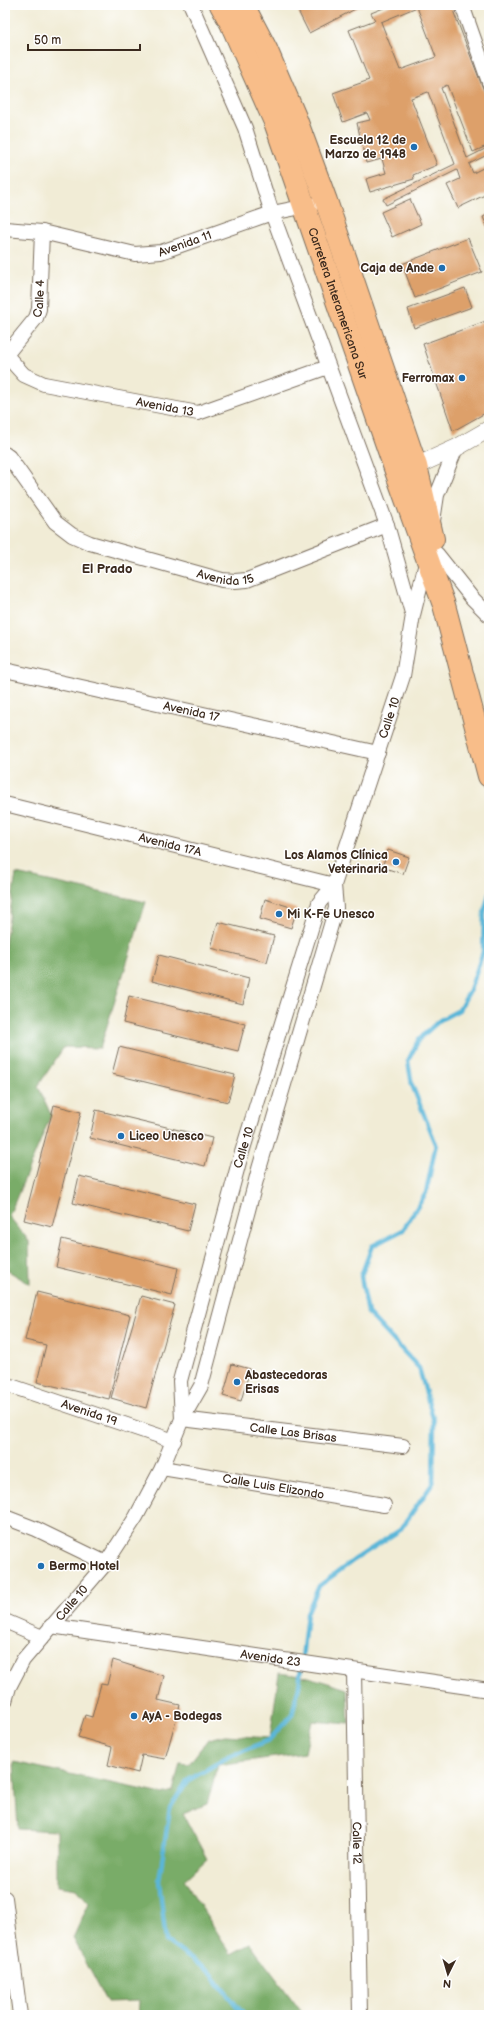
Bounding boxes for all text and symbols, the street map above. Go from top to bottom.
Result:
scale bar [28,26,140,52]
text: 50 m [34,33,61,48]
place label: Escuela 12 de Marzo de 1948 [325,133,406,162]
marker: Escuela 12 de Marzo de 1948 [409,142,419,152]
street label: Carretera Interamericana Sur [305,226,371,382]
street label: Avenida 11 [156,227,214,260]
place label: Caja de Ande [360,261,434,276]
marker: Caja de Ande [437,263,447,273]
street label: Calle 4 [29,278,48,320]
place label: Ferromax [402,371,455,386]
marker: Ferromax [457,373,467,383]
street label: Avenida 13 [135,394,195,420]
district label: El Prado [82,561,132,577]
street label: Avenida 15 [195,566,256,589]
street label: Calle 10 [375,695,403,740]
street label: Avenida 17 [162,698,221,725]
street label: Avenida 17A [137,830,204,860]
place label: Los Alamos Clínica Veterinaria [284,848,388,877]
marker: Los Alamos Clínica Veterinaria [391,857,401,867]
place label: Mi K-Fe Unesco [287,907,375,922]
marker: Mi K-Fe Unesco [274,909,284,919]
street label: Calle 10 [230,1125,257,1170]
place label: Liceo Unesco [129,1129,204,1144]
marker: Liceo Unesco [116,1131,126,1141]
place label: Abastecedoras Erisas [244,1368,328,1397]
marker: Abastecedoras Erisas [232,1377,242,1387]
street label: Avenida 19 [59,1396,119,1429]
street label: Calle Las Brisas [249,1420,338,1445]
street label: Calle Luis Elizondo [221,1471,326,1502]
place label: Bermo Hotel [49,1559,119,1574]
marker: Bermo Hotel [36,1561,46,1571]
street label: Calle 10 [52,1582,91,1624]
street label: Avenida 23 [240,1646,302,1670]
place label: AyA - Bodegas [141,1709,222,1724]
marker: AyA - Bodegas [129,1711,139,1721]
street label: Calle 12 [349,1821,365,1864]
north arrow [428,1954,468,1994]
text: N [442,1977,452,1990]

